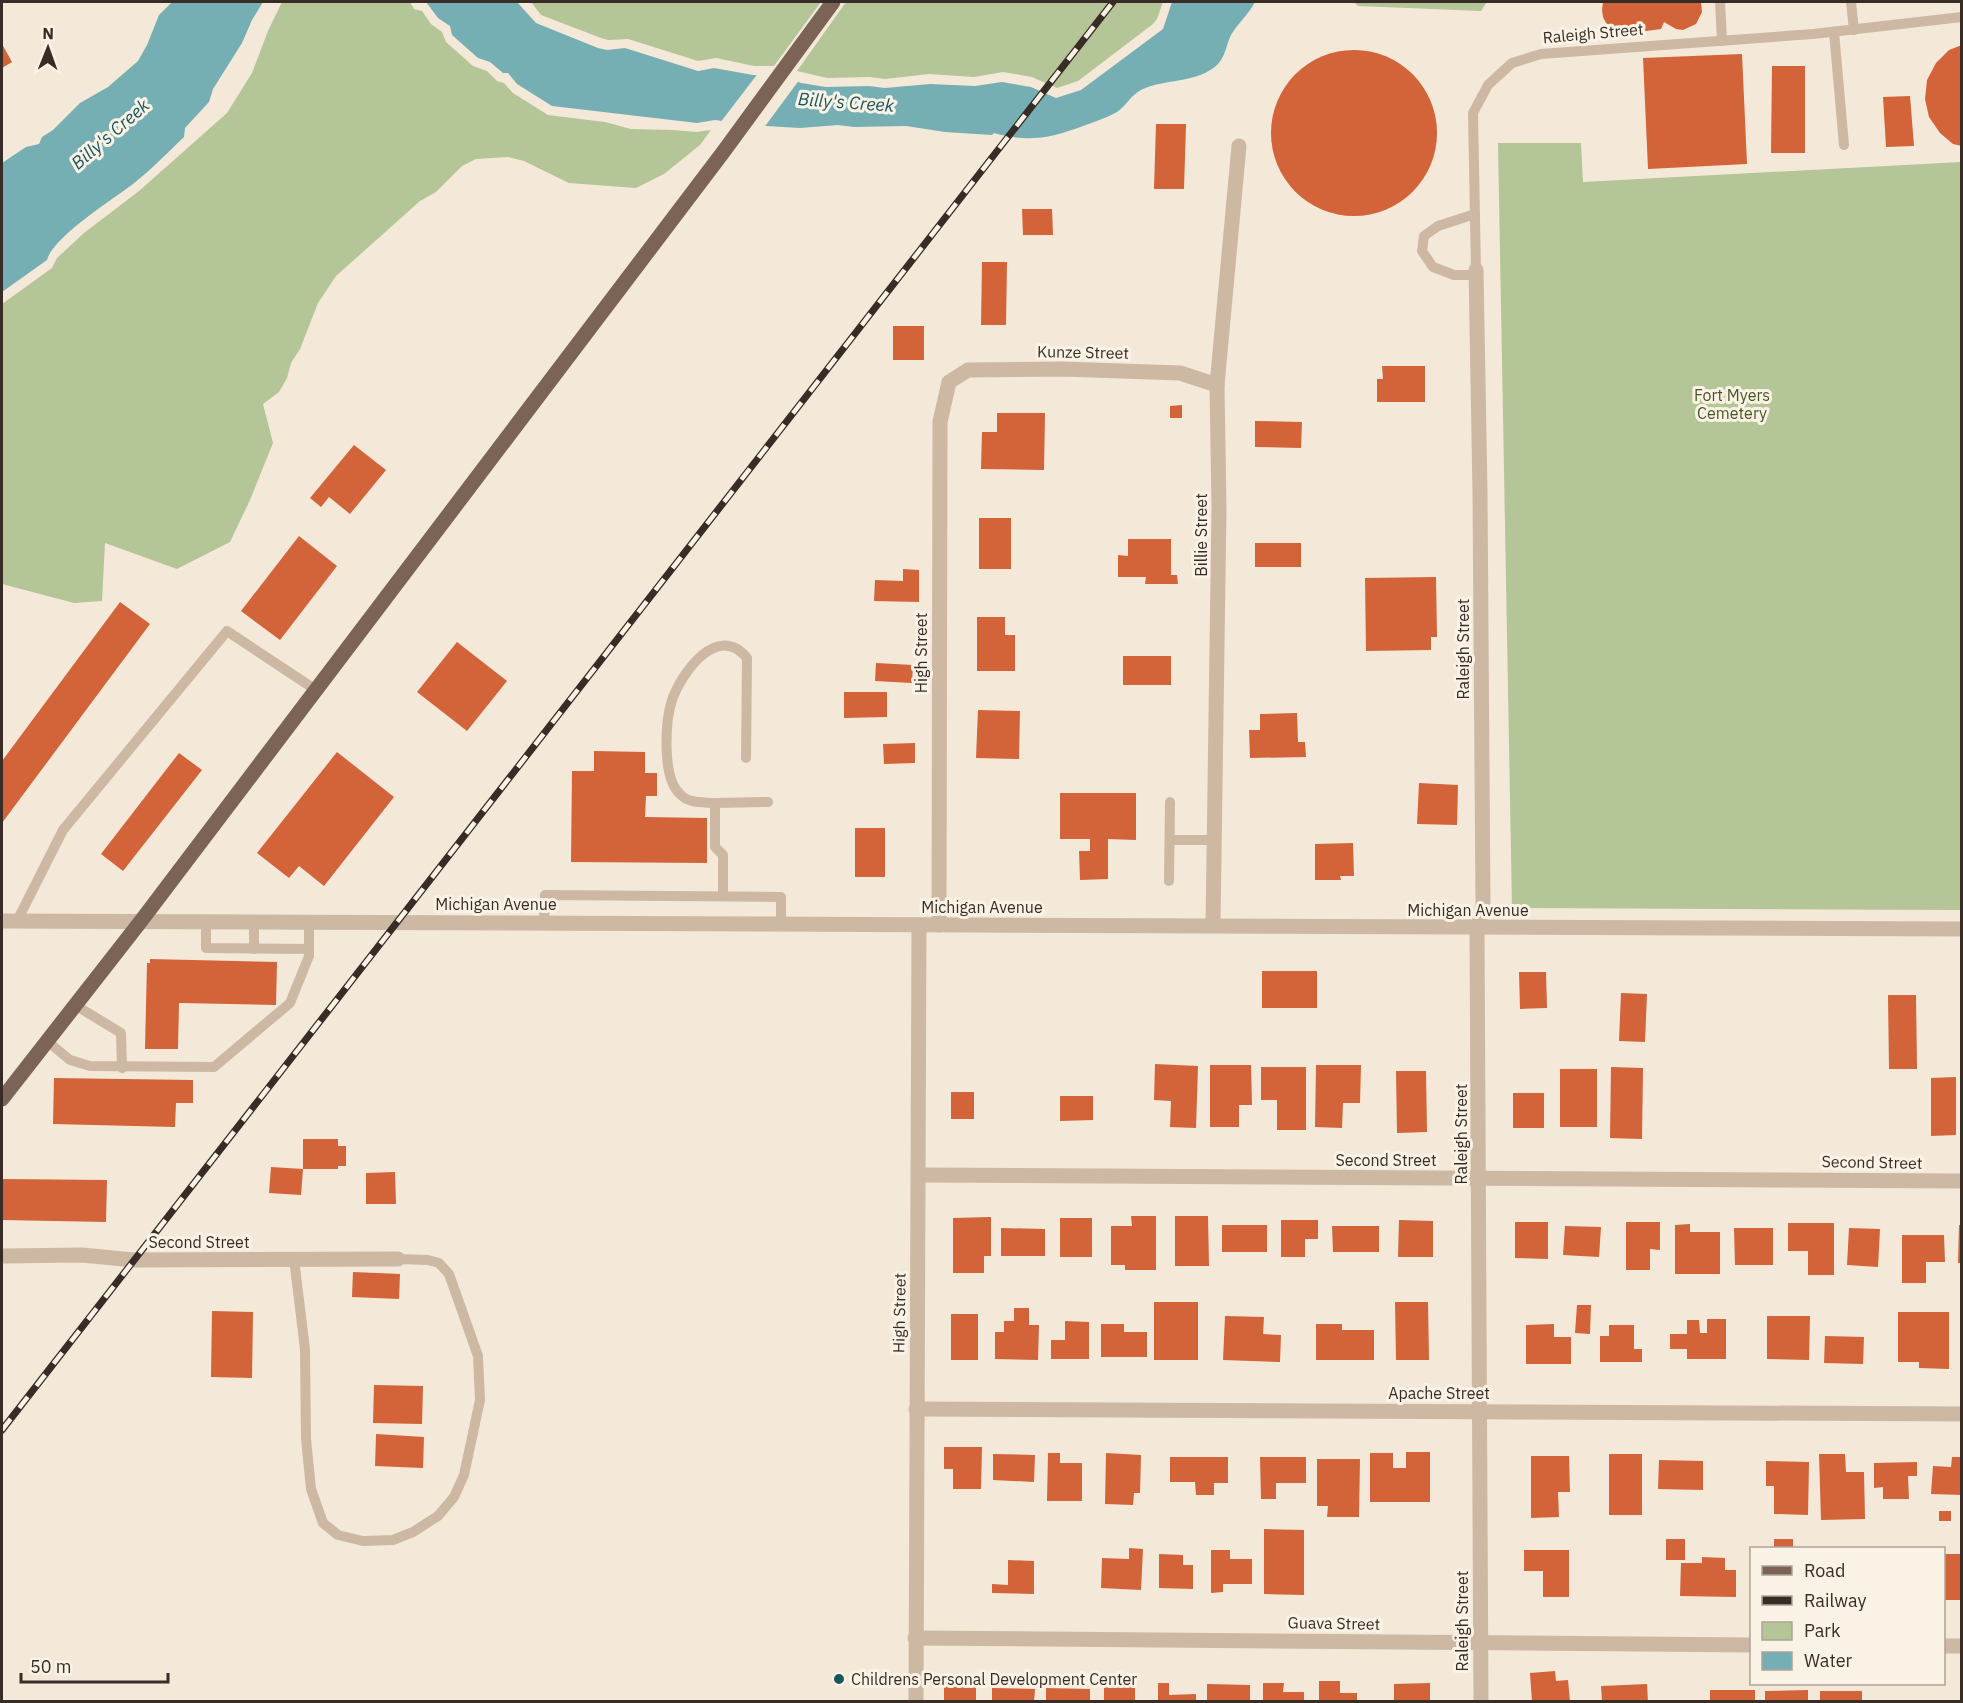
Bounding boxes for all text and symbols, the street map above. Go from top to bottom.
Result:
north arrow [18,18,78,78]
street label: Raleigh Street [1542,19,1644,47]
text: N [42,23,54,43]
water label: Billy's Creek [797,87,896,117]
water label: Billy's Creek [66,93,154,174]
street label: Kunze Street [1037,341,1129,363]
park label: Fort Myers Cemetery [1694,385,1770,423]
street label: Billie Street [1191,493,1211,577]
street label: Raleigh Street [1453,599,1473,699]
street label: High Street [911,613,931,693]
street label: Michigan Avenue [435,894,557,914]
street label: Michigan Avenue [921,897,1043,917]
street label: Michigan Avenue [1407,900,1529,920]
street label: Raleigh Street [1451,1084,1471,1184]
street label: Second Street [1335,1150,1437,1170]
street label: Second Street [1821,1151,1923,1173]
street label: Second Street [148,1232,250,1252]
street label: High Street [888,1273,910,1353]
street label: Apache Street [1388,1383,1490,1403]
legend [1750,1547,1945,1685]
text: Road [1804,1559,1845,1582]
street label: Raleigh Street [1452,1571,1472,1671]
text: Railway [1804,1589,1866,1612]
street label: Guava Street [1288,1612,1380,1634]
text: Park [1804,1619,1841,1642]
scale bar [21,1646,168,1684]
text: Water [1804,1649,1853,1672]
text: 50 m [30,1655,72,1678]
place label: Childrens Personal Development Center [851,1669,1137,1689]
marker: Childrens Personal Development Center [832,1672,846,1686]

